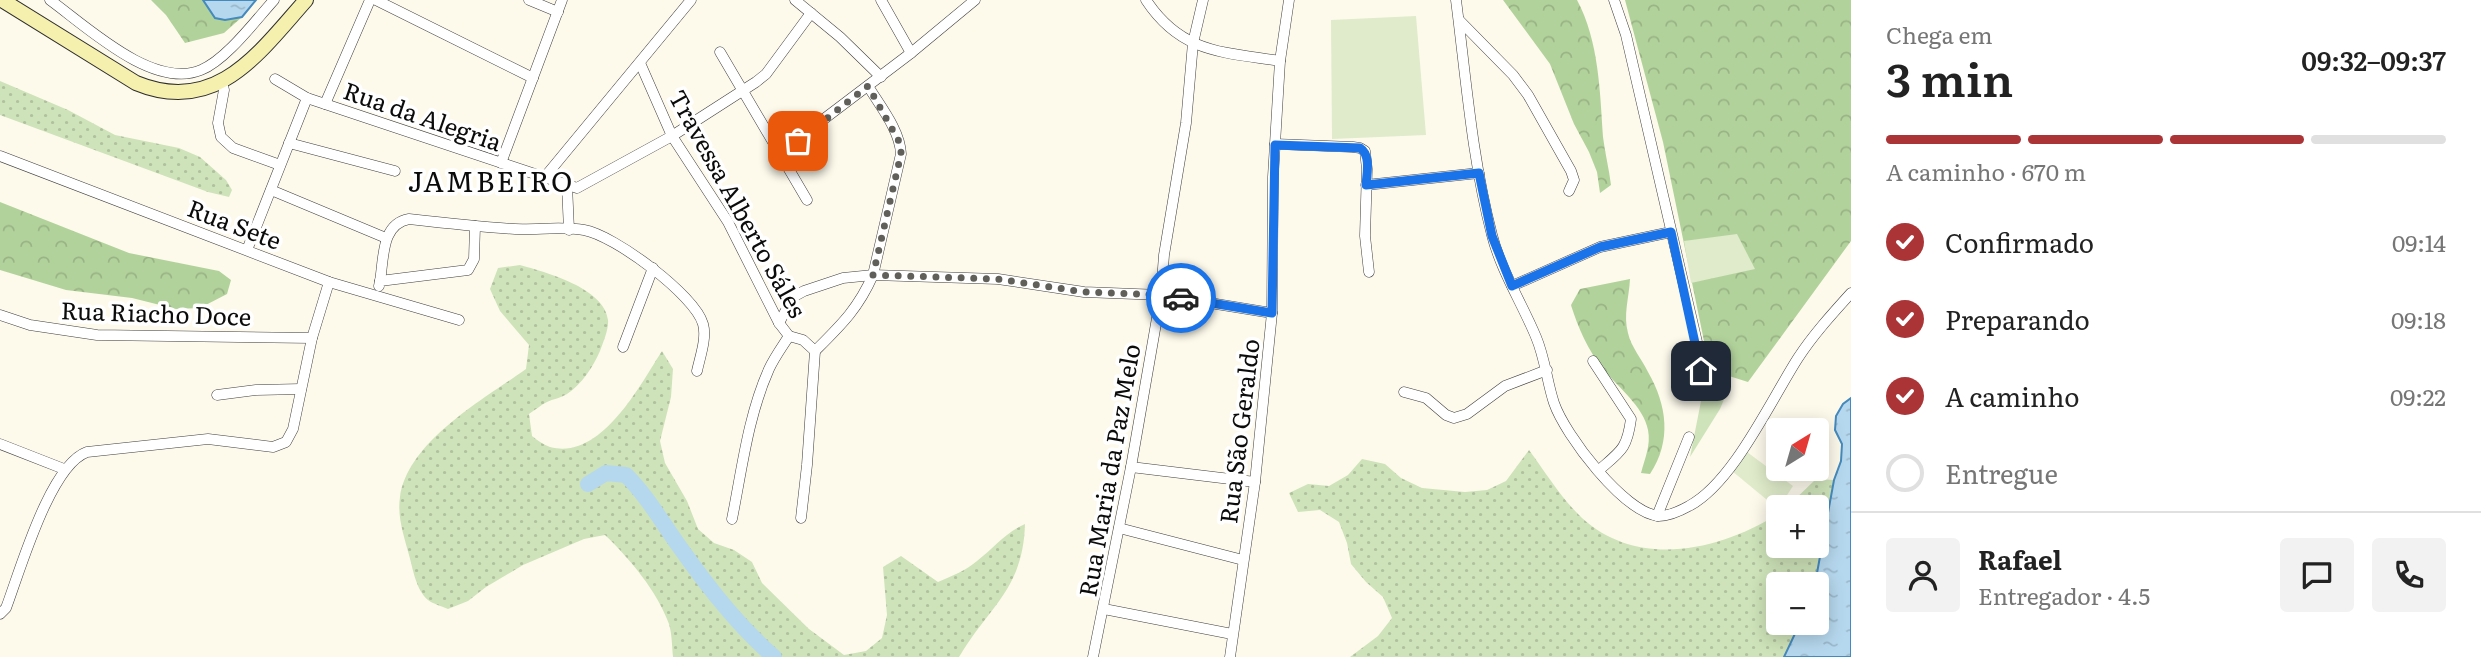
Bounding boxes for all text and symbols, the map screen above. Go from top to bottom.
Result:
text: Chega em [1886,17,1993,51]
text: 09:32–09:37 [2301,40,2446,79]
text: 3 min [1886,43,2013,111]
street label: Rua da Alegria [339,72,507,158]
street label: Travessa Alberto Sáles [662,83,816,323]
pin [768,111,828,171]
icon: bag [779,122,817,160]
text: A caminho · 670 m [1886,154,2086,188]
district label: JAMBEIRO [408,159,574,201]
street label: Rua Sete [183,189,287,257]
text: Confirmado [1945,222,2094,261]
icon: check [1886,223,1924,261]
text: 09:14 [2392,225,2446,259]
courier [1146,263,1216,333]
icon: car [1162,279,1200,317]
street label: Rua Riacho Doce [60,291,252,333]
text: Preparando [1945,299,2090,338]
icon: check [1886,300,1924,338]
text: 09:18 [2391,302,2446,336]
street label: Rua São Geraldo [1209,337,1267,525]
street label: Rua Maria da Paz Melo [1068,341,1148,599]
pin [1671,341,1731,401]
icon: home [1682,352,1720,390]
text: A caminho [1945,376,2079,415]
icon: check [1886,377,1924,415]
text: 09:22 [2390,379,2446,413]
north arrow [1766,418,1829,481]
map controls [1766,418,1829,635]
text: Entregue [1945,453,2058,492]
button: + [1766,495,1829,558]
button: person [1886,538,1960,612]
button: chat [2280,538,2354,612]
button: phone [2372,538,2446,612]
text: Rafael [1978,539,2062,578]
button: − [1766,572,1829,635]
text: Entregador · 4.5 [1978,578,2150,612]

